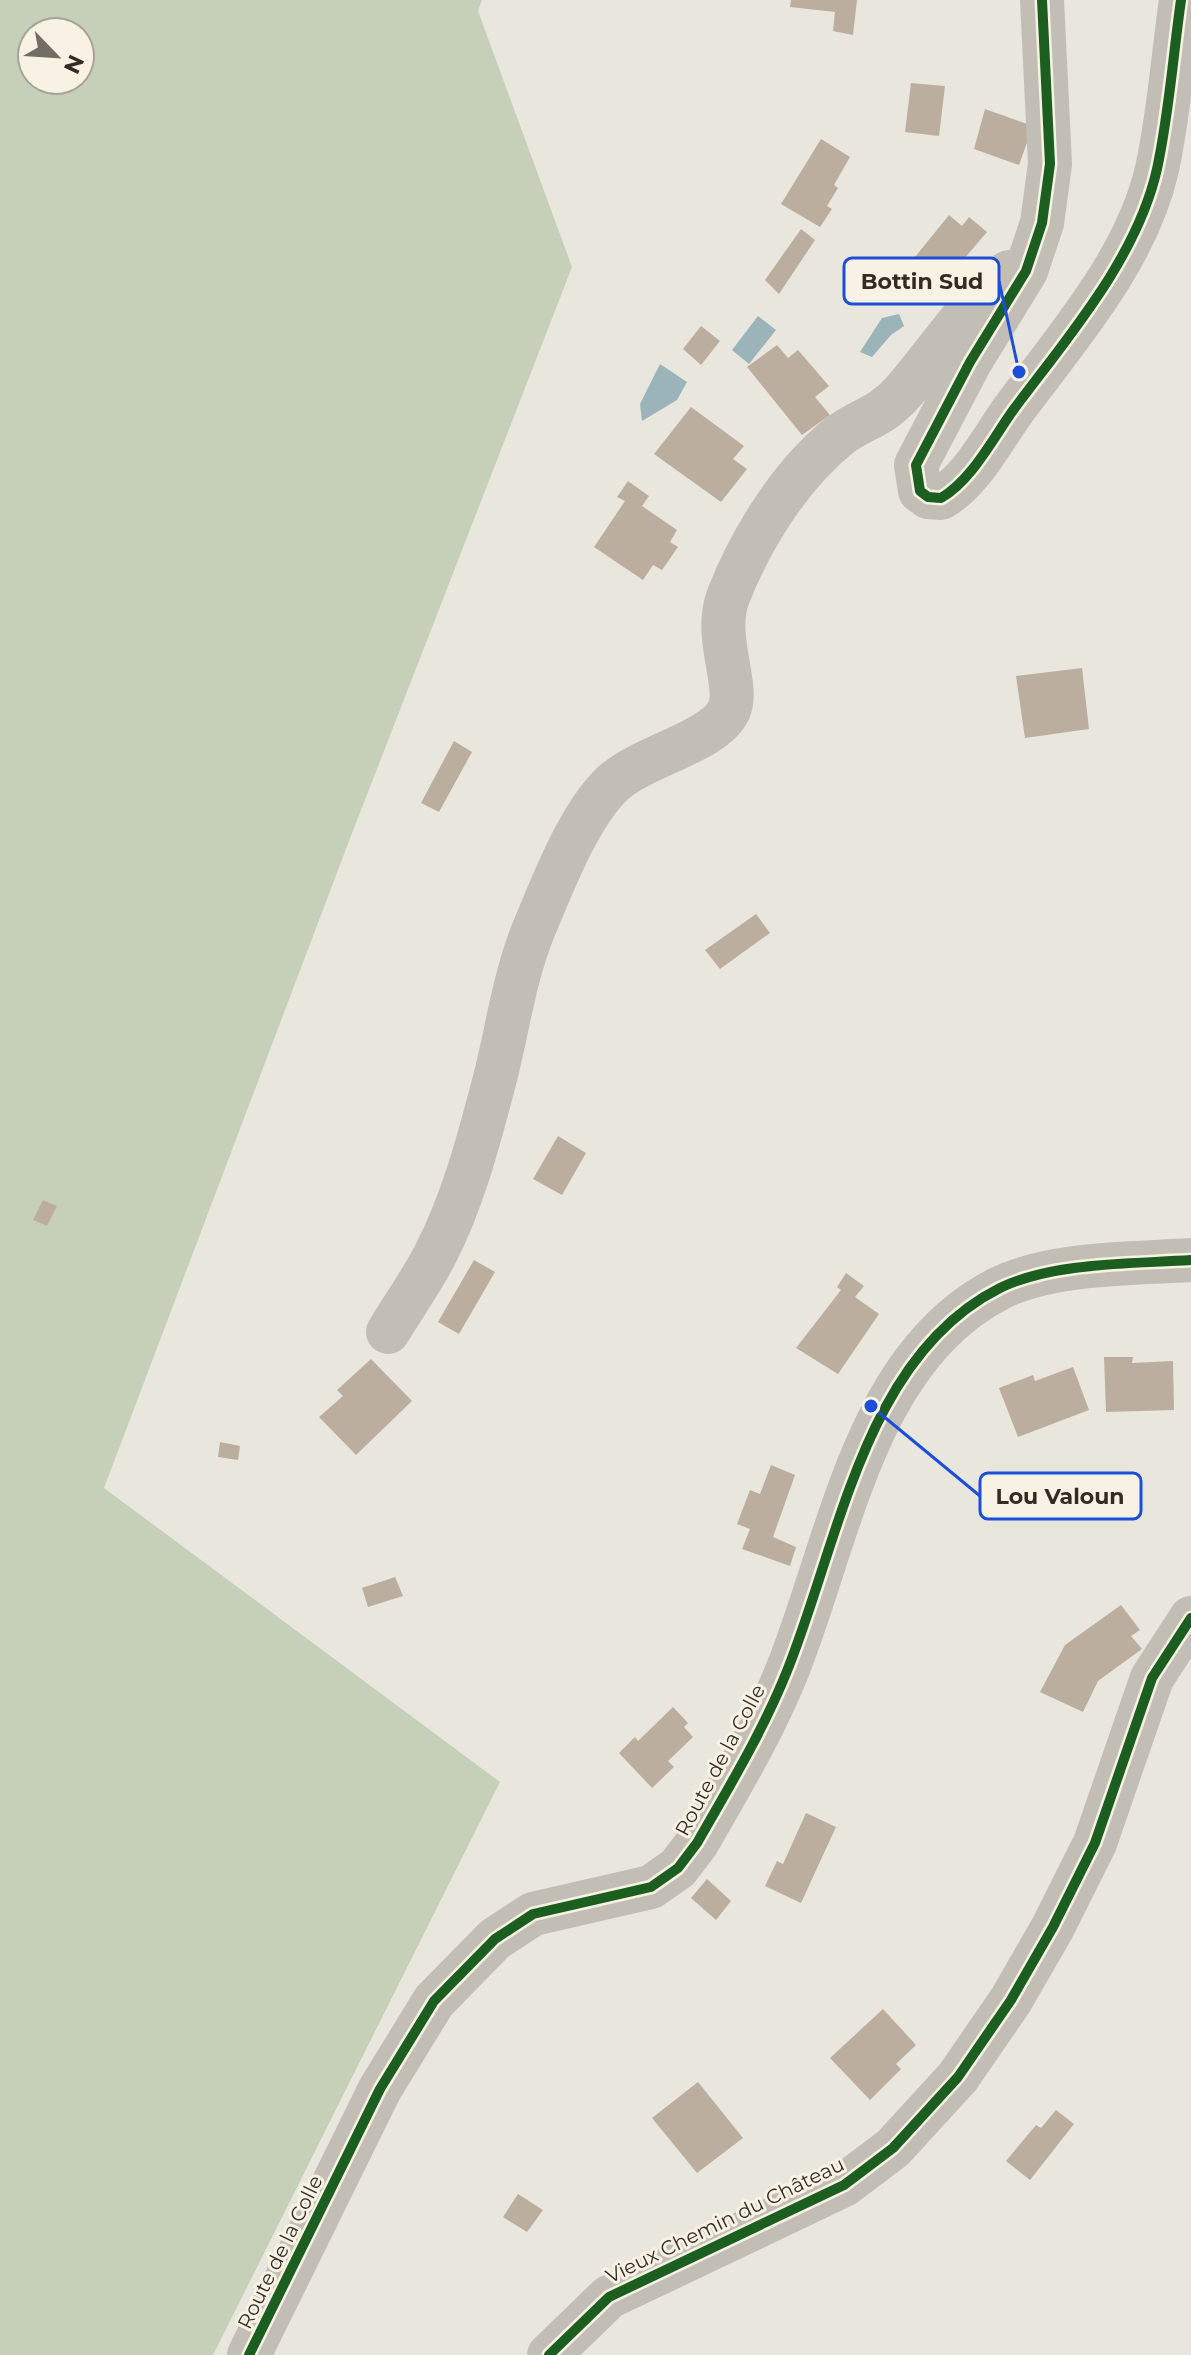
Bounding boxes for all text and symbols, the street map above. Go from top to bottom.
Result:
north arrow [16,16,96,96]
text: N [58,50,90,78]
callout: Bottin Sud [844,258,999,304]
text: Bottin Sud [861,268,983,295]
callout: Lou Valoun [980,1473,1141,1519]
text: Lou Valoun [995,1483,1125,1510]
street label: Route de la Colle [670,1680,770,1840]
street label: Vieux Chemin du Château [602,2152,848,2288]
street label: Route de la Colle [232,2171,328,2333]

